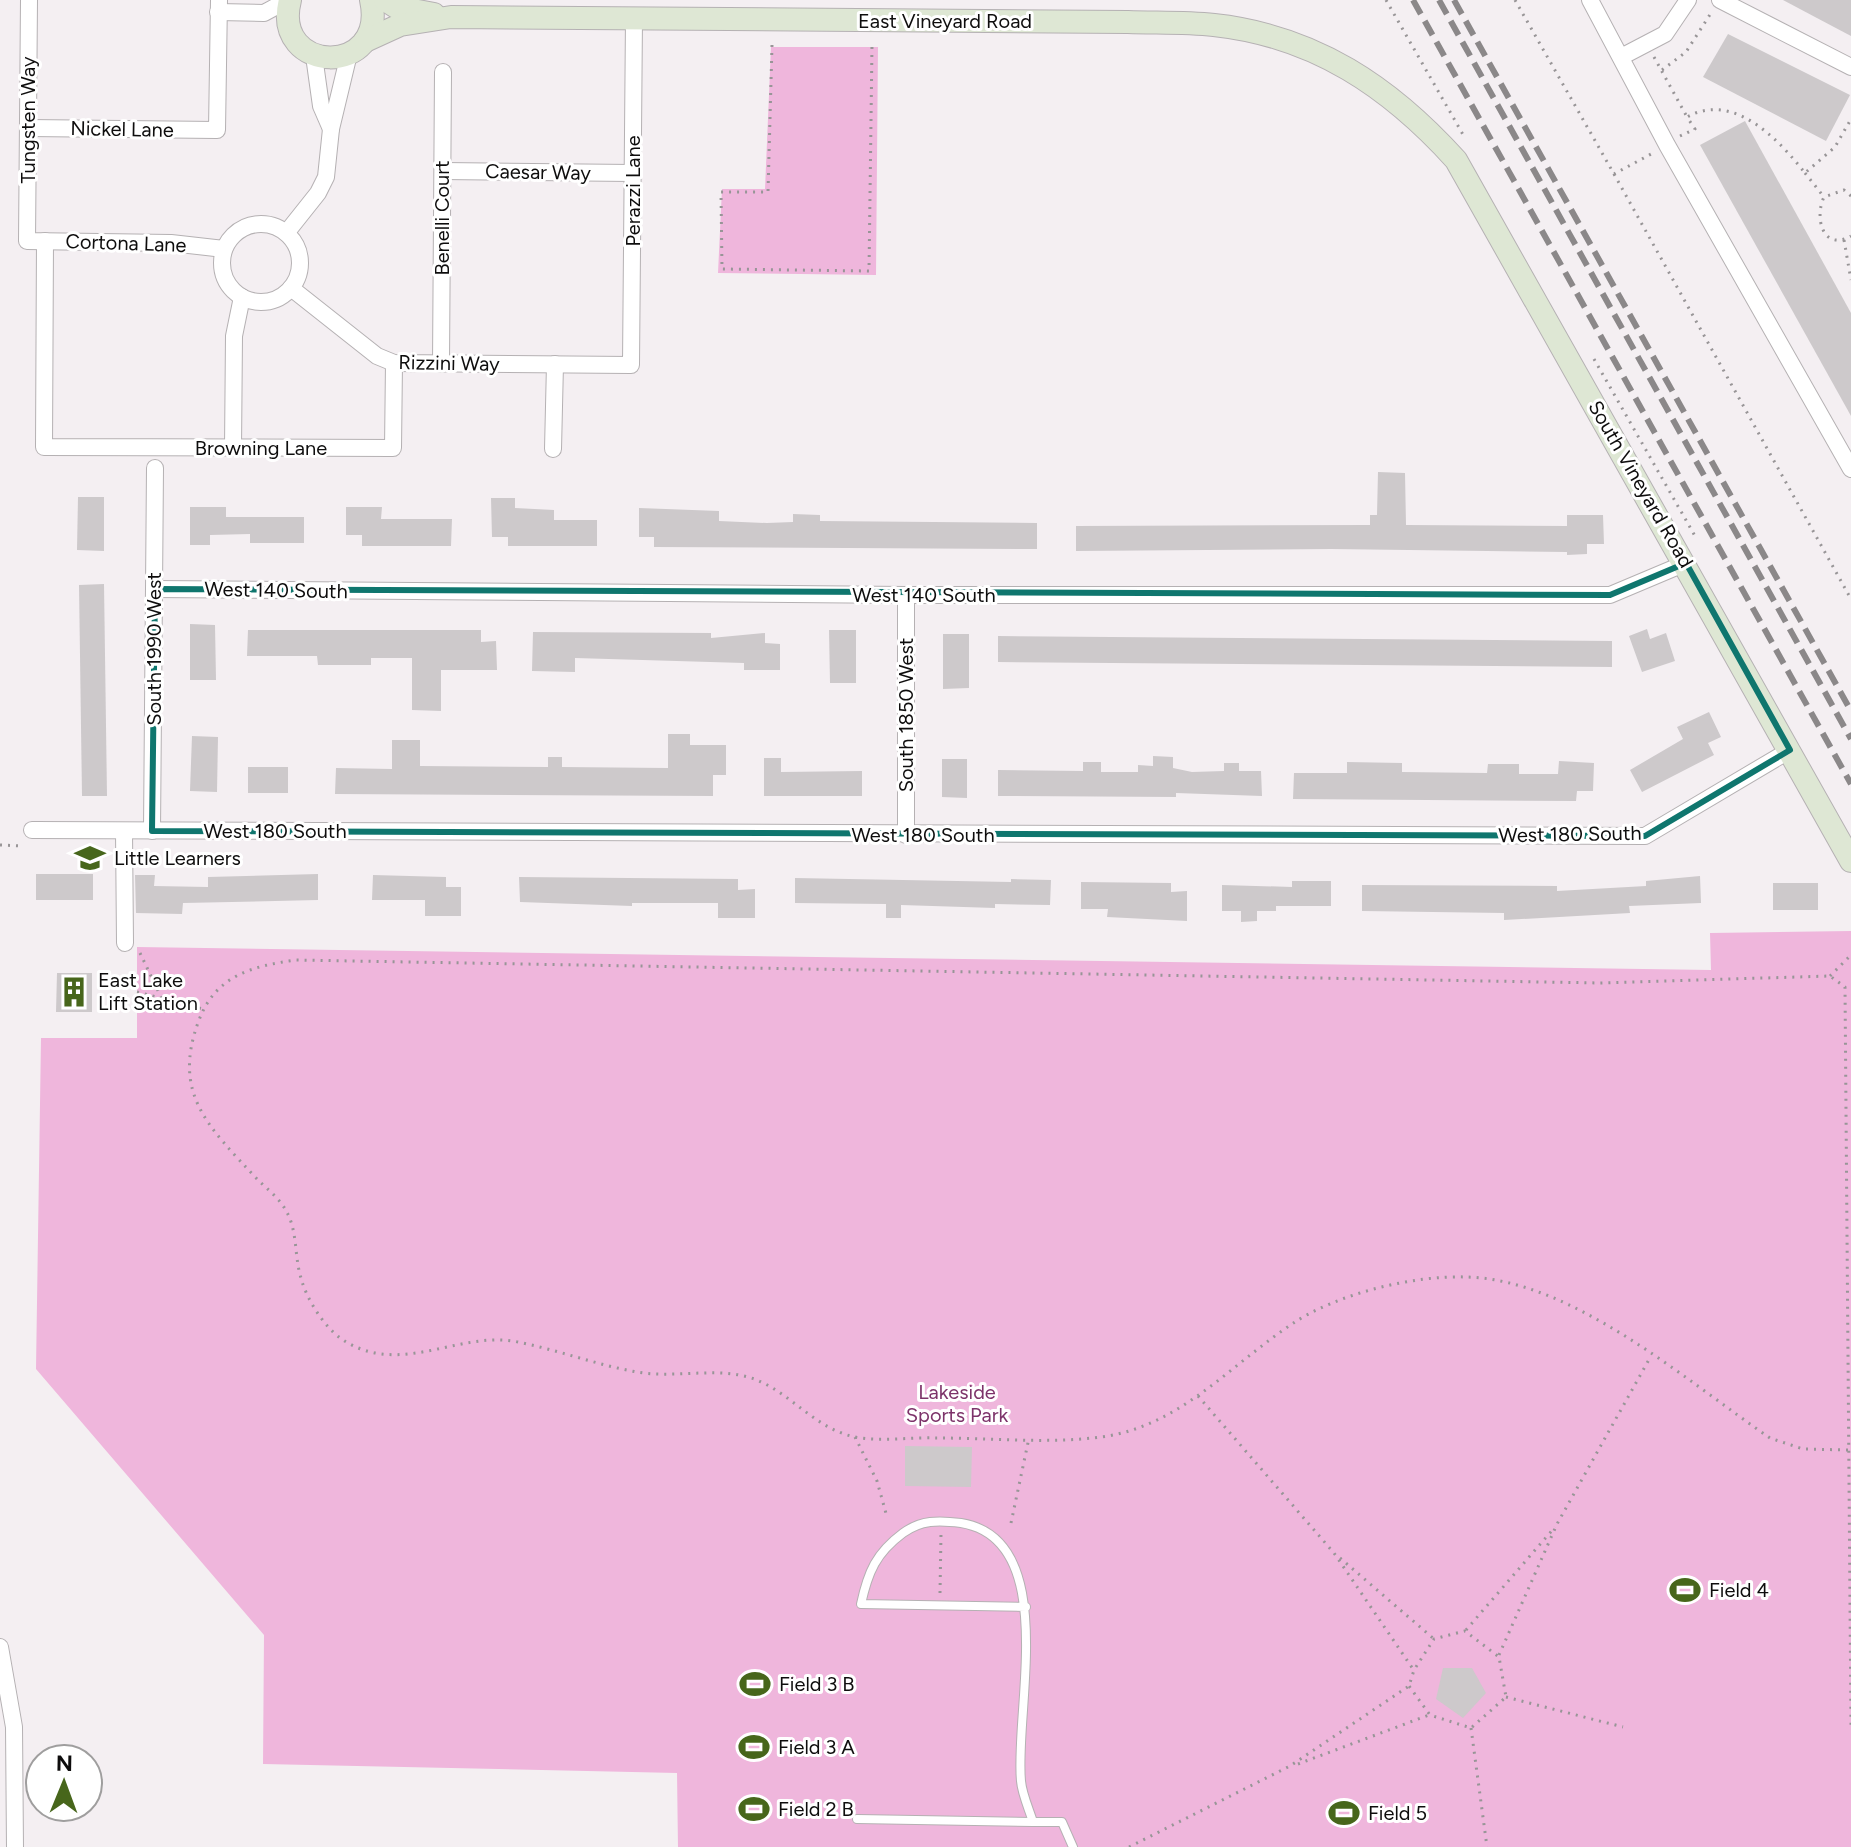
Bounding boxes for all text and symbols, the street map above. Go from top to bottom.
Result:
street label: East Vineyard Road [858,9,1032,33]
street label: Tungsten Way [16,56,40,183]
street label: Nickel Lane [70,116,174,142]
street label: Perazzi Lane [621,135,645,247]
street label: Caesar Way [485,159,592,185]
street label: Benelli Court [430,160,454,276]
street label: Cortona Lane [65,229,187,257]
street label: Rizzini Way [398,350,500,376]
street label: South Vineyard Road [1583,396,1699,572]
street label: Browning Lane [195,436,327,460]
street label: South 1990 West [142,572,166,726]
street label: West 140 South [204,577,348,603]
street label: West 140 South [852,583,996,607]
street label: South 1850 West [894,638,918,792]
street label: West 180 South [203,819,347,843]
street label: West 180 South [1498,821,1642,847]
street label: West 180 South [851,823,995,847]
school or university icon: Little Learners [73,841,107,875]
place label: Little Learners [114,846,241,870]
place label: East Lake Lift Station [98,968,198,1015]
building icon: East Lake Lift Station [57,975,91,1009]
park label: Lakeside Sports Park [906,1380,1008,1427]
sports icon: Field 4 [1668,1573,1702,1607]
place label: Field 4 [1709,1578,1769,1602]
sports icon: Field 3 B [738,1667,772,1701]
place label: Field 3 B [779,1672,855,1696]
sports icon: Field 3 A [737,1730,771,1764]
place label: Field 3 A [778,1735,855,1759]
north arrow [24,1743,104,1823]
text: N [56,1750,73,1777]
sports icon: Field 2 B [737,1792,771,1826]
sports icon: Field 5 [1327,1796,1361,1830]
place label: Field 2 B [778,1797,854,1821]
place label: Field 5 [1368,1801,1427,1825]

